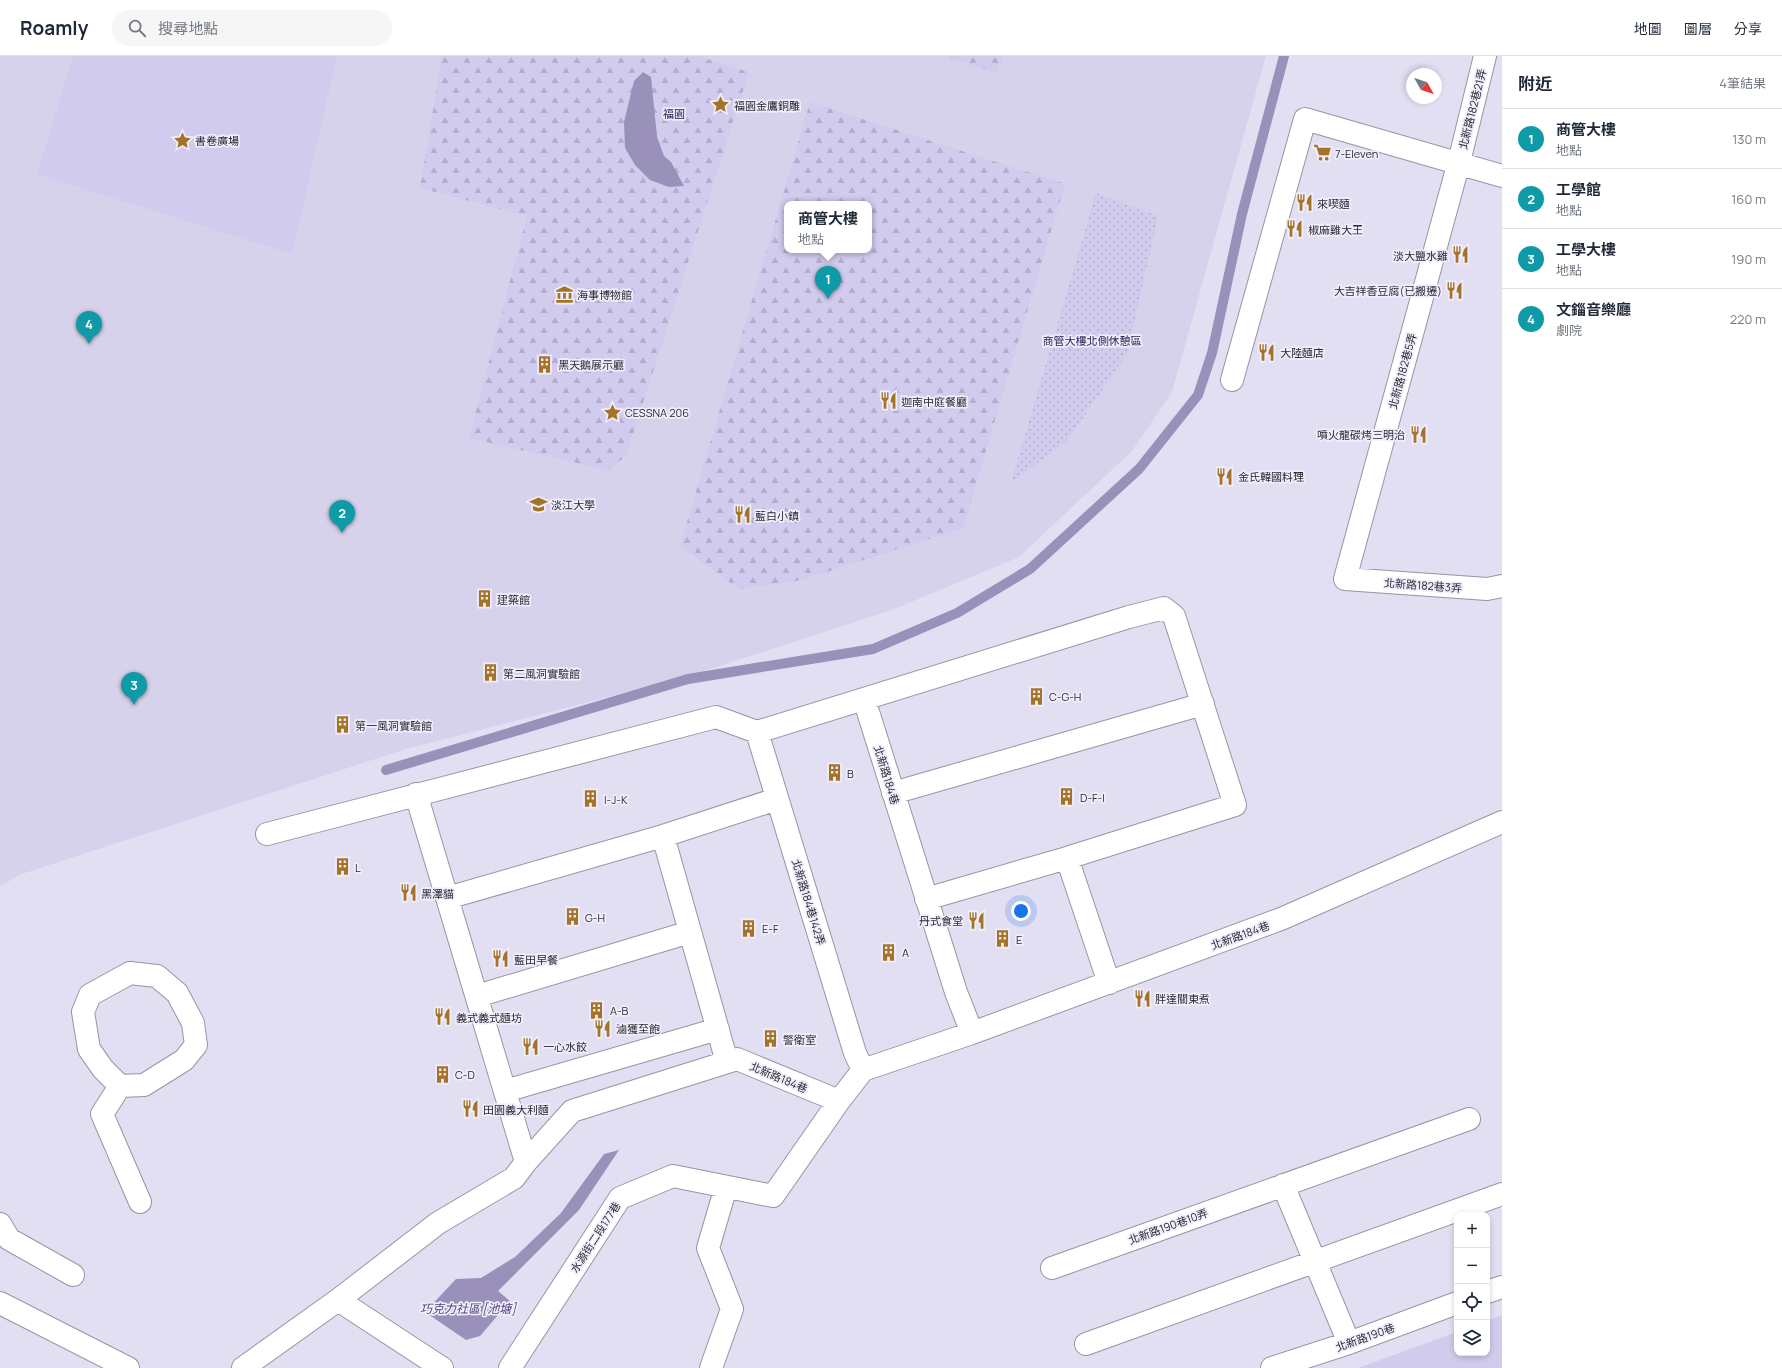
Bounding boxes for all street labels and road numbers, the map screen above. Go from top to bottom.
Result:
street label: 北新路182巷21弄 [1455,67,1489,151]
street label: 北新路182巷5弄 [1385,331,1419,411]
street label: 北新路182巷3弄 [1384,575,1462,595]
street label: 北新路184巷 [871,744,903,806]
street label: 北新路184巷142弄 [789,857,829,947]
street label: 北新路184巷 [1209,917,1271,953]
street label: 北新路184巷 [748,1058,810,1096]
street label: 水源街二段177巷 [566,1199,624,1275]
street label: 北新路190巷10弄 [1126,1205,1210,1247]
street label: 北新路190巷 [1333,1319,1397,1355]

